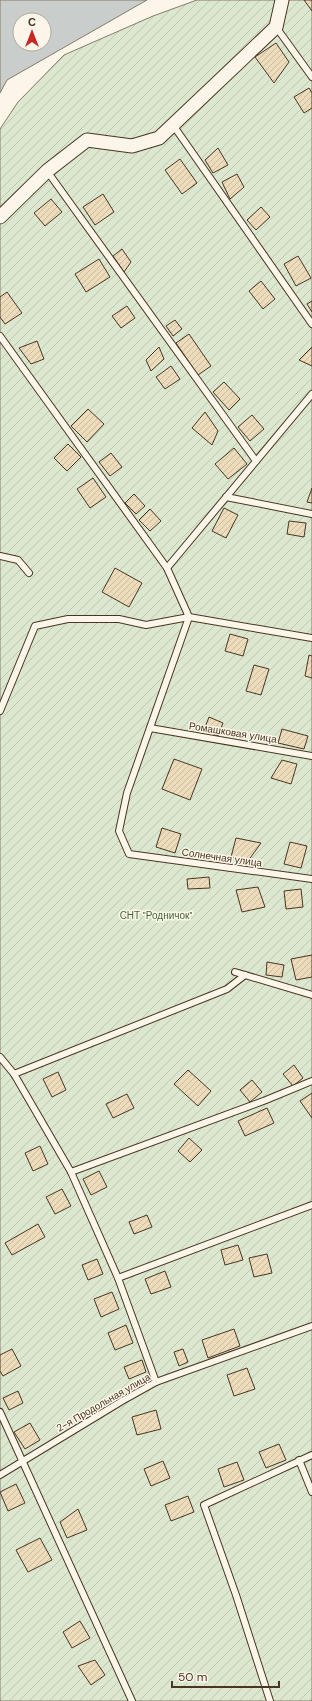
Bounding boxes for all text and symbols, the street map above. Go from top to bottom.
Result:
north arrow [12,12,52,52]
text: С [28,15,36,29]
street label: Ромашковая улица [188,719,278,746]
street label: Солнечная улица [181,845,263,870]
park label: СНТ "Родничок" [120,909,192,922]
street label: 2-я Продольная улица [54,1370,153,1435]
scale bar [172,1663,279,1689]
text: 50 m [178,1669,207,1685]

